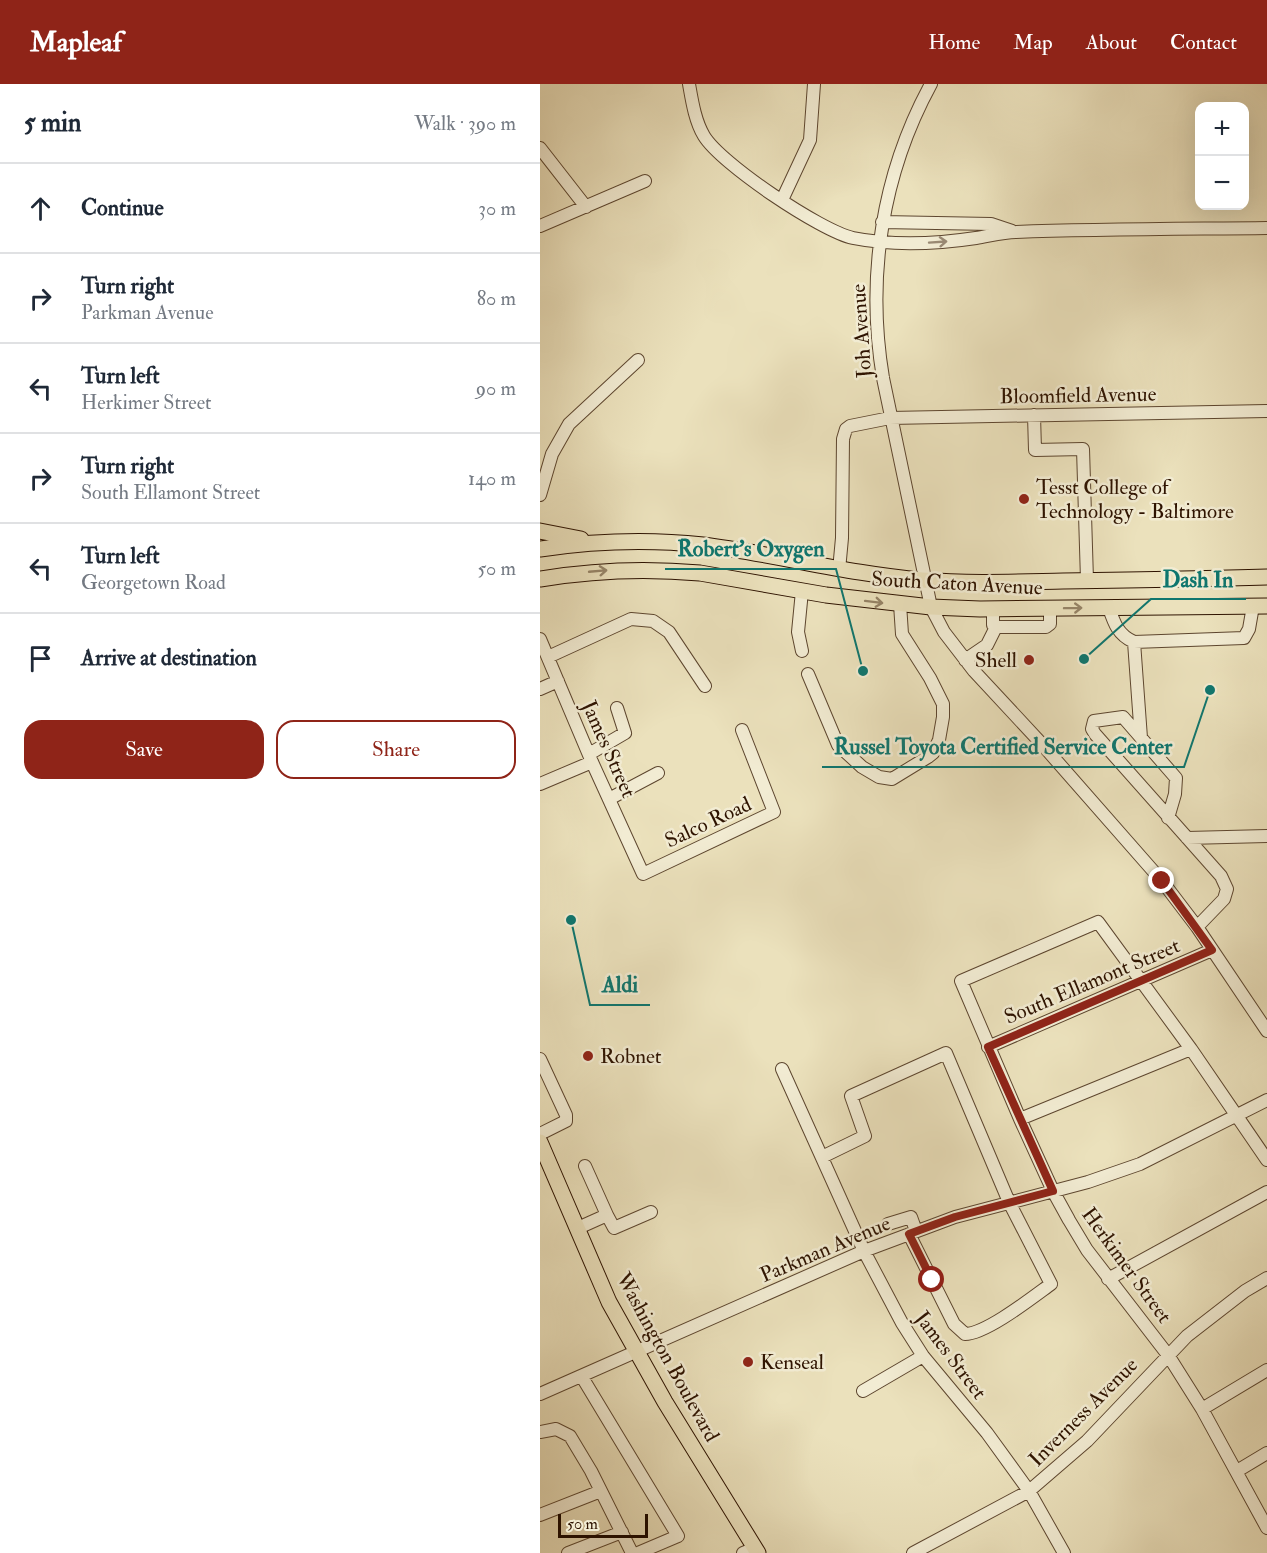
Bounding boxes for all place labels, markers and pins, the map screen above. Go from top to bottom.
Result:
place label: Tesst College of Technology - Baltimore [1036,474,1234,525]
marker: Tesst College of Technology - Baltimore [1017,492,1031,506]
callout: Robert's Oxygen [665,529,836,569]
callout: Dash In [1151,559,1246,599]
place label: Shell [975,647,1018,674]
marker: Shell [1022,653,1036,667]
callout: Russel Toyota Certified Service Center [822,727,1184,767]
callout: Aldi [590,965,650,1005]
place label: Robnet [600,1043,662,1070]
marker: Robnet [581,1049,595,1063]
place label: Kenseal [760,1349,825,1376]
marker: Kenseal [741,1355,755,1369]

